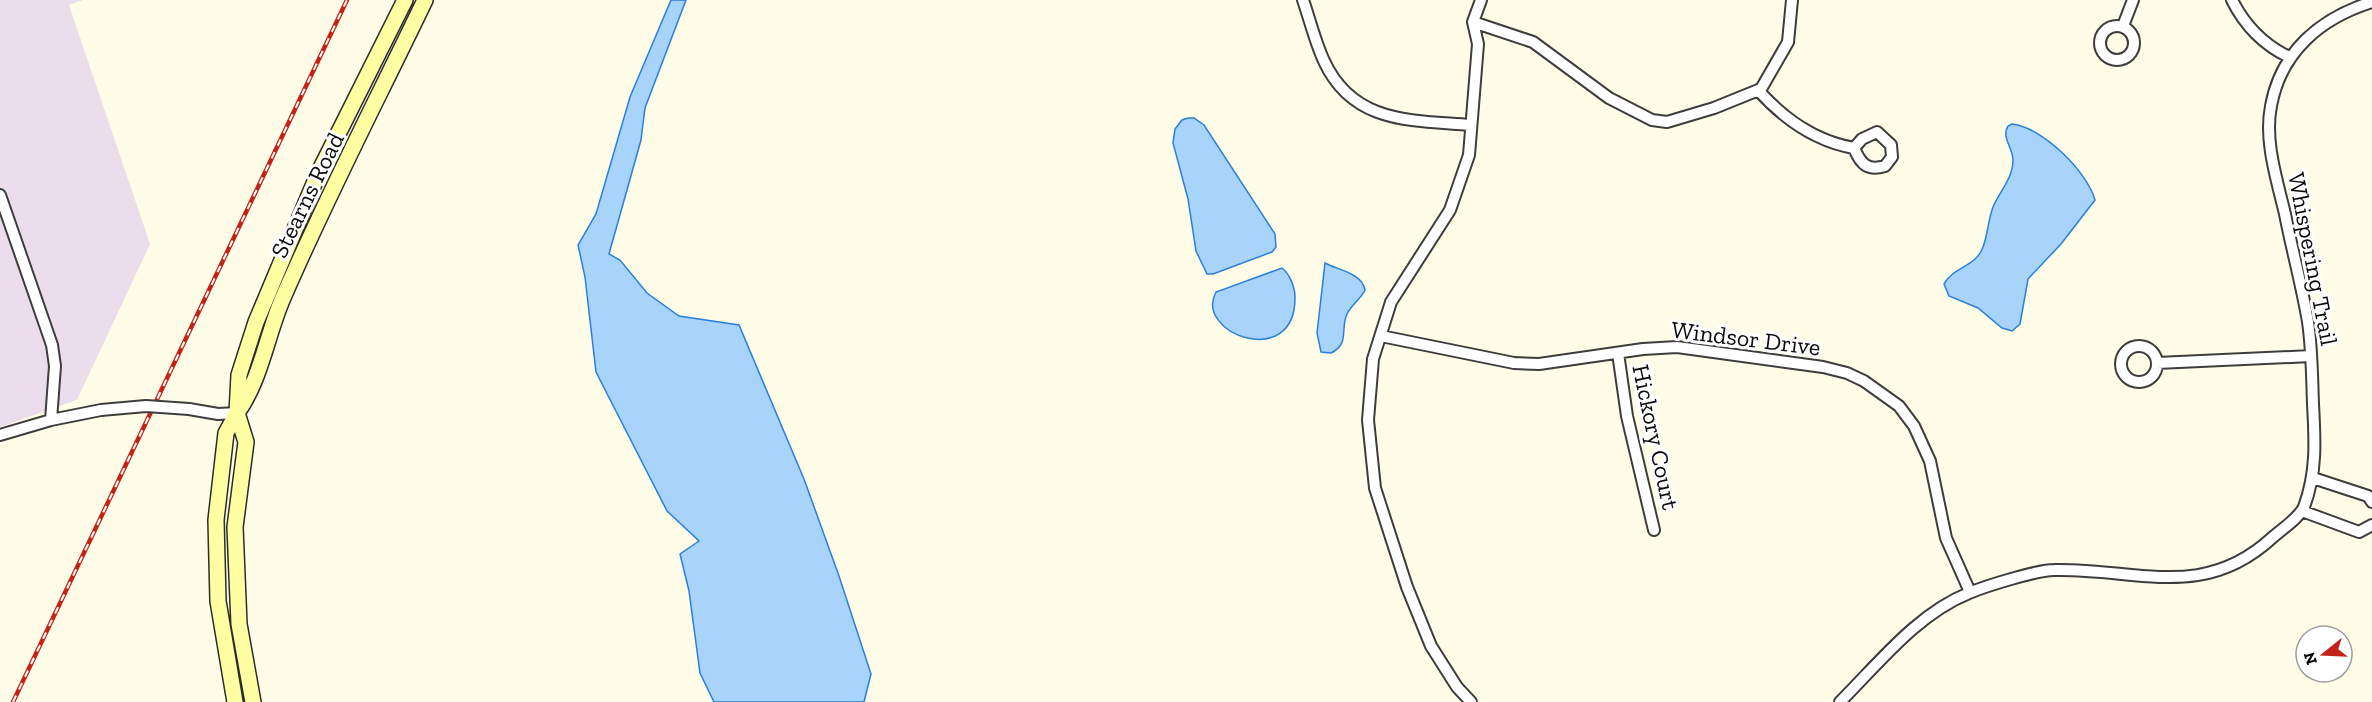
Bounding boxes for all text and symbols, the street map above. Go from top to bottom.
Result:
street label: Stearns Road [264,128,350,262]
street label: Whispering Trail [2282,170,2344,348]
street label: Windsor Drive [1670,314,1822,362]
street label: Hickory Court [1626,362,1686,512]
north arrow [2294,624,2354,684]
text: N [2299,650,2321,667]

